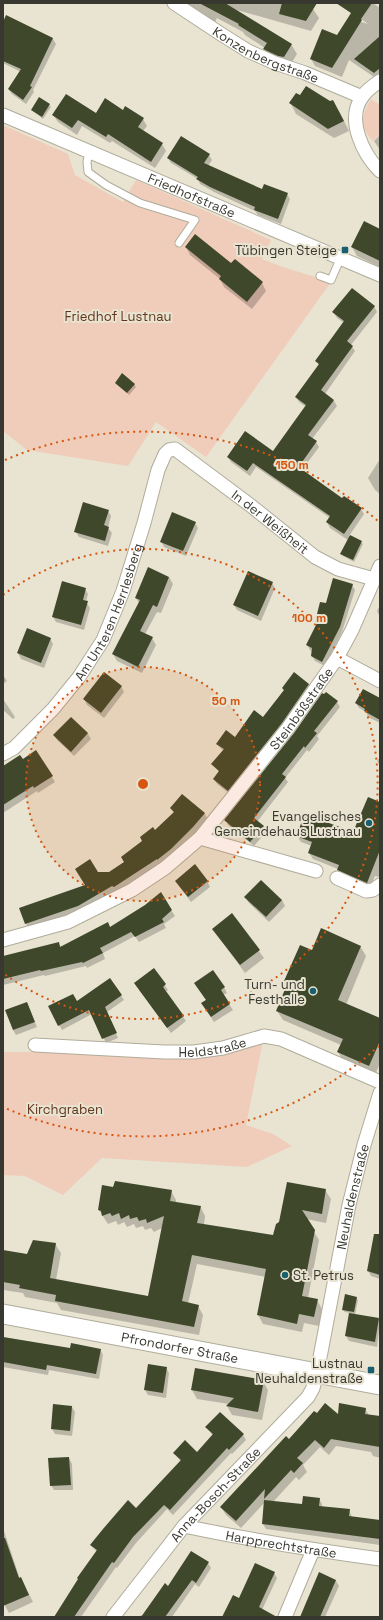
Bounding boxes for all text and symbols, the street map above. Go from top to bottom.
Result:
street label: Konzenbergstraße [209,23,321,87]
street label: Friedhofstraße [145,169,238,222]
place label: Tübingen Steige [235,242,337,259]
marker: Tübingen Steige [340,245,350,255]
park label: Friedhof Lustnau [65,308,171,325]
text: 150 m [275,457,309,473]
street label: In der Weißheit [228,486,312,558]
street label: Am Unteren Herrlesberg [71,541,146,684]
text: 100 m [292,610,326,626]
street label: Steinbößstraße [266,664,337,754]
text: 50 m [212,693,240,709]
centre of rings [136,777,150,791]
place label: Evangelisches Gemeindehaus Lustnau [214,808,361,840]
marker: Evangelisches Gemeindehaus Lustnau [364,818,374,828]
place label: Turn- und Festhalle [244,976,305,1008]
marker: Turn- und Festhalle [308,986,318,996]
street label: Heldstraße [179,1034,248,1061]
park label: Kirchgraben [27,1101,103,1118]
street label: Neuhaldenstraße [333,1142,373,1251]
place label: St. Petrus [293,1267,354,1284]
marker: St. Petrus [280,1270,290,1280]
street label: Pfrondorfer Straße [120,1328,240,1367]
place label: Lustnau Neuhaldenstraße [255,1355,363,1387]
marker: Lustnau Neuhaldenstraße [366,1365,376,1375]
street label: Anna-Bosch-Straße [167,1443,265,1546]
street label: Harpprechtstraße [224,1527,338,1562]

